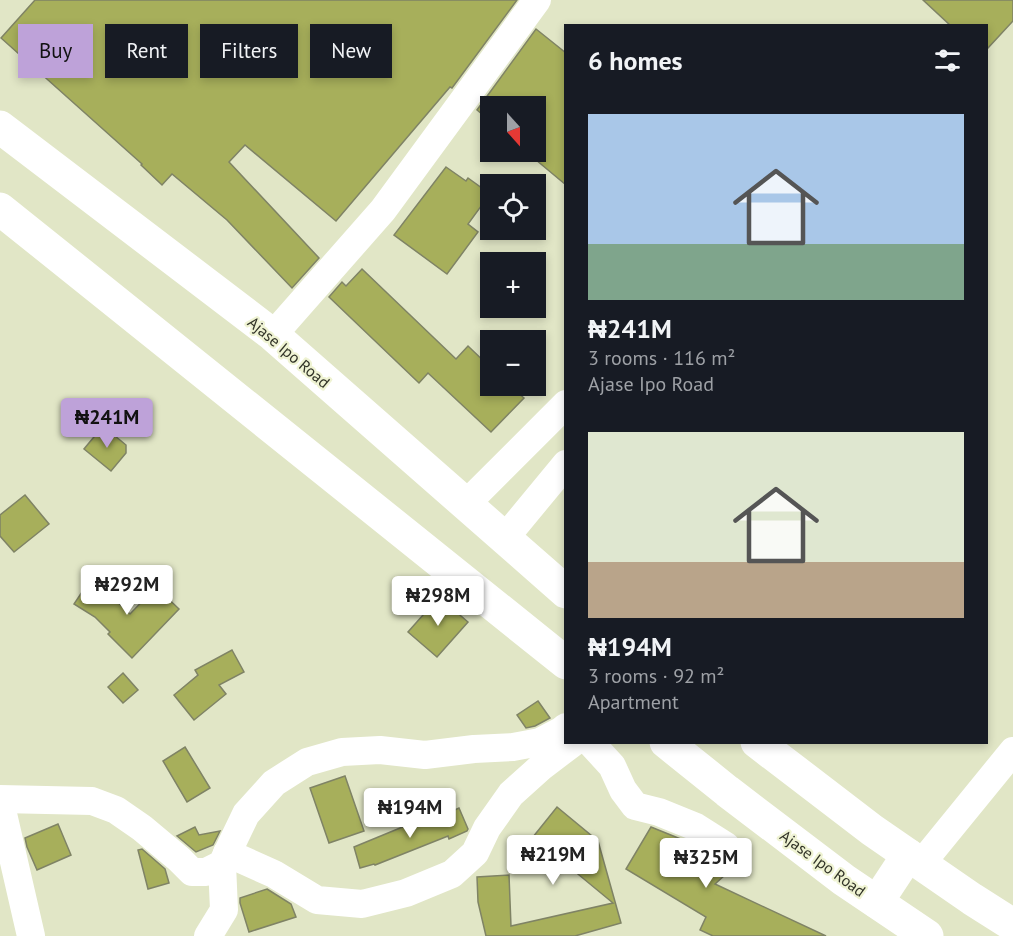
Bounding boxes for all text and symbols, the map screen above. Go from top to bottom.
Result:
chip: Buy [18,24,93,78]
chip: Rent [105,24,188,78]
chip: Filters [200,24,298,78]
chip: New [310,24,392,78]
text: 6 homes [588,44,683,77]
icon: filters [931,44,964,77]
north arrow [480,96,546,162]
map controls [480,96,546,396]
icon: home [722,153,830,261]
button: locate [480,174,546,240]
button: + [480,252,546,318]
street label: Ajase Ipo Road [244,312,334,392]
text: ₦241M [588,312,672,345]
button: − [480,330,546,396]
text: 3 rooms · 116 m² [588,345,735,371]
text: Ajase Ipo Road [588,371,714,397]
pin: ₦241M [65,398,149,449]
text: ₦241M [75,404,139,430]
icon: home [722,471,830,579]
pin: ₦292M [85,565,169,616]
text: ₦292M [95,571,159,597]
pin: ₦298M [396,576,480,627]
text: ₦298M [406,582,470,608]
text: ₦194M [588,630,672,663]
text: 3 rooms · 92 m² [588,663,724,689]
text: Apartment [588,689,679,715]
pin: ₦194M [368,788,452,839]
text: ₦194M [378,794,442,820]
street label: Ajase Ipo Road [776,825,870,901]
pin: ₦219M [511,835,595,886]
pin: ₦325M [664,838,748,889]
text: ₦219M [521,841,585,867]
text: ₦325M [674,844,738,870]

